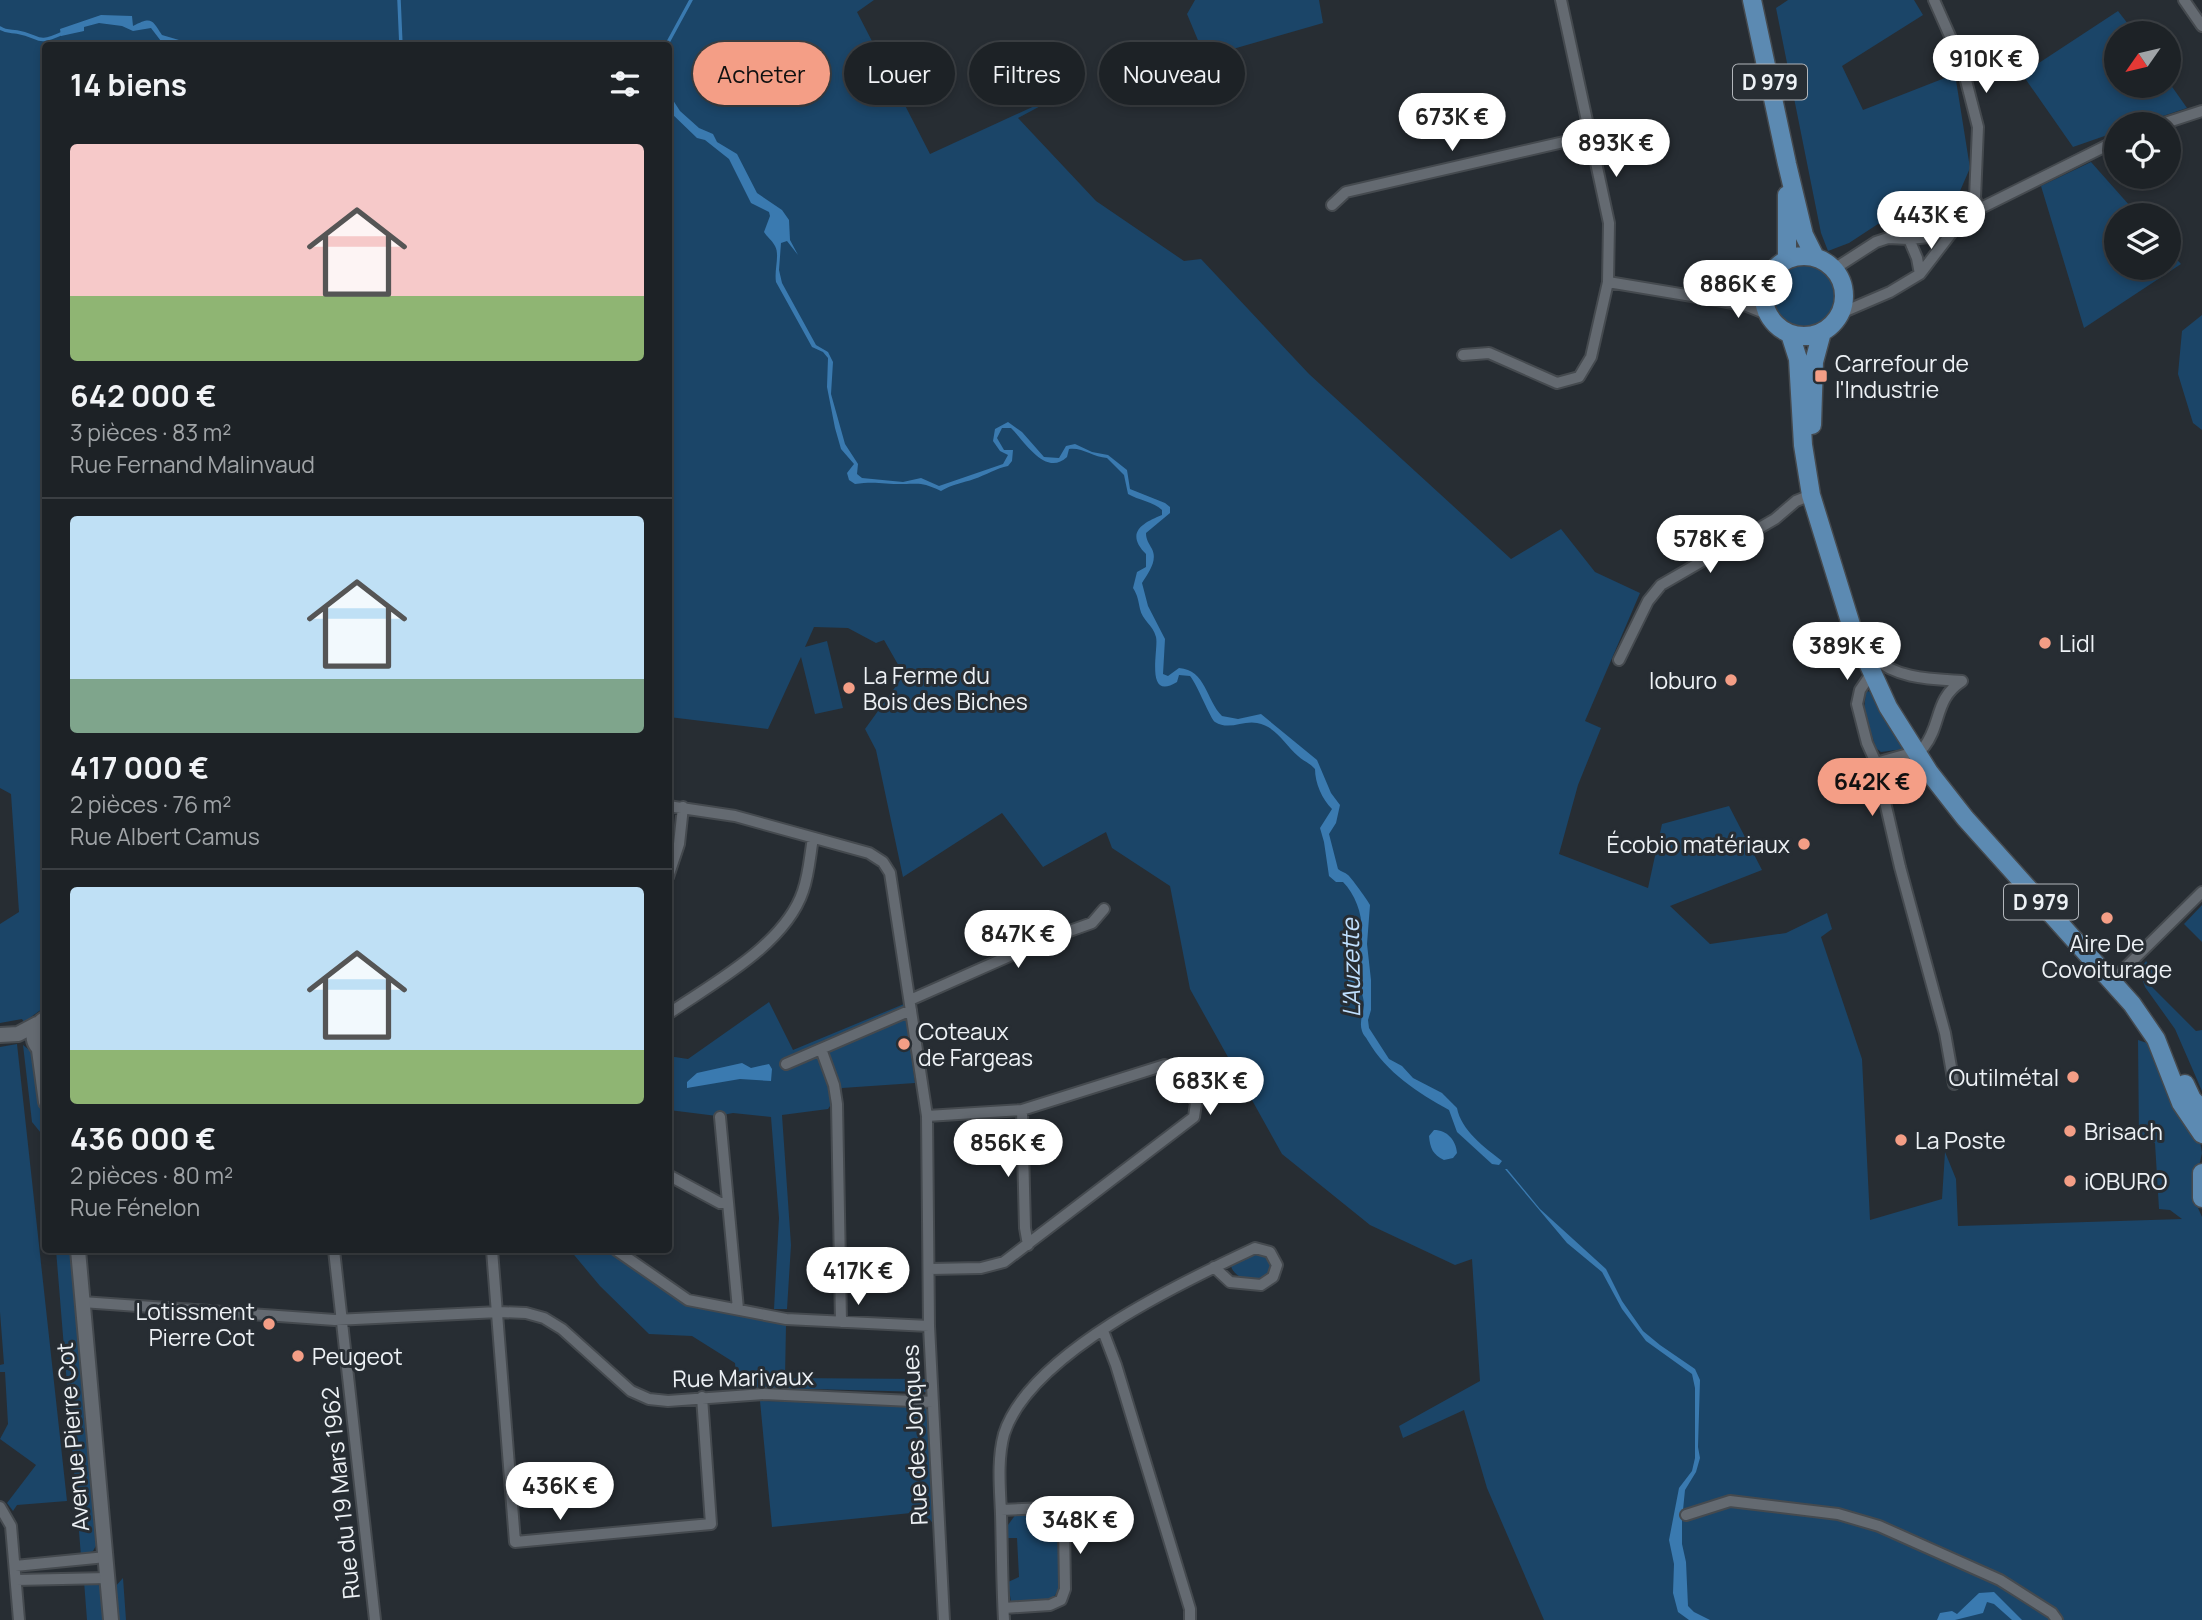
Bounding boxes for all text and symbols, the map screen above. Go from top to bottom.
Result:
north arrow [2104,21,2180,98]
map controls [2104,21,2181,280]
pin: 910K € [1929,36,2043,95]
chip: Acheter [693,42,830,105]
chip: Louer [844,42,955,105]
chip: Filtres [969,42,1085,105]
chip: Nouveau [1099,42,1245,105]
text: 910K € [1949,42,2023,74]
text: 14 biens [70,64,187,105]
road number: D 979 [1733,64,1807,100]
icon: filters [606,65,644,103]
pin: 673K € [1395,94,1509,153]
text: 673K € [1415,100,1489,132]
button: locate [2104,112,2181,189]
pin: 893K € [1559,120,1673,179]
text: 893K € [1578,126,1654,158]
icon: home [294,189,420,315]
pin: 443K € [1874,191,1988,251]
text: 443K € [1893,198,1969,230]
button: layers [2104,203,2181,280]
pin: 886K € [1681,260,1795,320]
text: 886K € [1699,267,1777,299]
place label: Carrefour de l'Industrie [1835,347,1969,405]
marker: Carrefour de l'Industrie [1813,368,1829,384]
text: 642 000 € [70,375,216,416]
text: 3 pièces · 83 m² [70,416,231,448]
text: Rue Fernand Malinvaud [70,448,315,480]
pin: 578K € [1653,516,1767,575]
text: 578K € [1673,522,1747,554]
icon: home [294,561,420,687]
pin: 389K € [1790,622,1904,682]
place label: Lidl [2059,627,2095,659]
text: 389K € [1809,629,1885,661]
marker: Lidl [2037,635,2053,651]
place label: La Ferme du Bois des Biches [863,659,1028,717]
place label: Ioburo [1649,664,1717,696]
marker: Ioburo [1723,672,1739,688]
marker: La Ferme du Bois des Biches [841,680,857,696]
text: 417 000 € [70,747,209,788]
pin: 642K € [1815,758,1929,818]
text: 642K € [1834,765,1910,797]
text: 2 pièces · 76 m² [70,788,232,820]
text: Rue Albert Camus [70,820,260,852]
place label: Écobio matériaux [1607,828,1790,860]
marker: Écobio matériaux [1796,836,1812,852]
road number: D 979 [2004,884,2078,920]
marker: Aire De Covoiturage [2099,910,2115,926]
pin: 847K € [961,911,1075,970]
water label: L'Auzette [1333,916,1367,1018]
text: 847K € [980,917,1056,949]
place label: Aire De Covoiturage [2042,927,2172,985]
icon: home [294,932,420,1058]
place label: Coteaux de Fargeas [918,1015,1033,1073]
marker: Coteaux de Fargeas [896,1036,912,1052]
pin: 683K € [1153,1058,1267,1117]
place label: Outilmétal [1948,1061,2059,1093]
text: 683K € [1172,1064,1248,1096]
marker: Outilmétal [2065,1069,2081,1085]
place label: Brisach [2084,1115,2163,1147]
text: 436 000 € [70,1118,216,1159]
pin: 856K € [951,1120,1065,1179]
marker: Brisach [2062,1123,2078,1139]
place label: La Poste [1915,1124,2006,1156]
text: 856K € [970,1126,1046,1158]
marker: La Poste [1893,1132,1909,1148]
text: 2 pièces · 80 m² [70,1159,233,1191]
place label: iOBURO [2084,1165,2167,1197]
marker: iOBURO [2062,1173,2078,1189]
text: Rue Fénelon [70,1191,200,1223]
pin: 417K € [801,1248,915,1307]
text: 417K € [822,1254,894,1286]
place label: Lotissment Pierre Cot [136,1295,255,1353]
marker: Lotissment Pierre Cot [261,1316,277,1332]
place label: Peugeot [312,1340,403,1372]
street label: Avenue Pierre Cot [48,1341,96,1533]
street label: Rue des Jonques [893,1344,935,1526]
marker: Peugeot [290,1348,306,1364]
street label: Rue Marivaux [672,1360,814,1394]
street label: Rue du 19 Mars 1962 [313,1385,367,1601]
pin: 436K € [503,1462,617,1522]
text: 436K € [522,1469,598,1501]
pin: 348K € [1023,1496,1137,1556]
text: 348K € [1042,1503,1118,1535]

